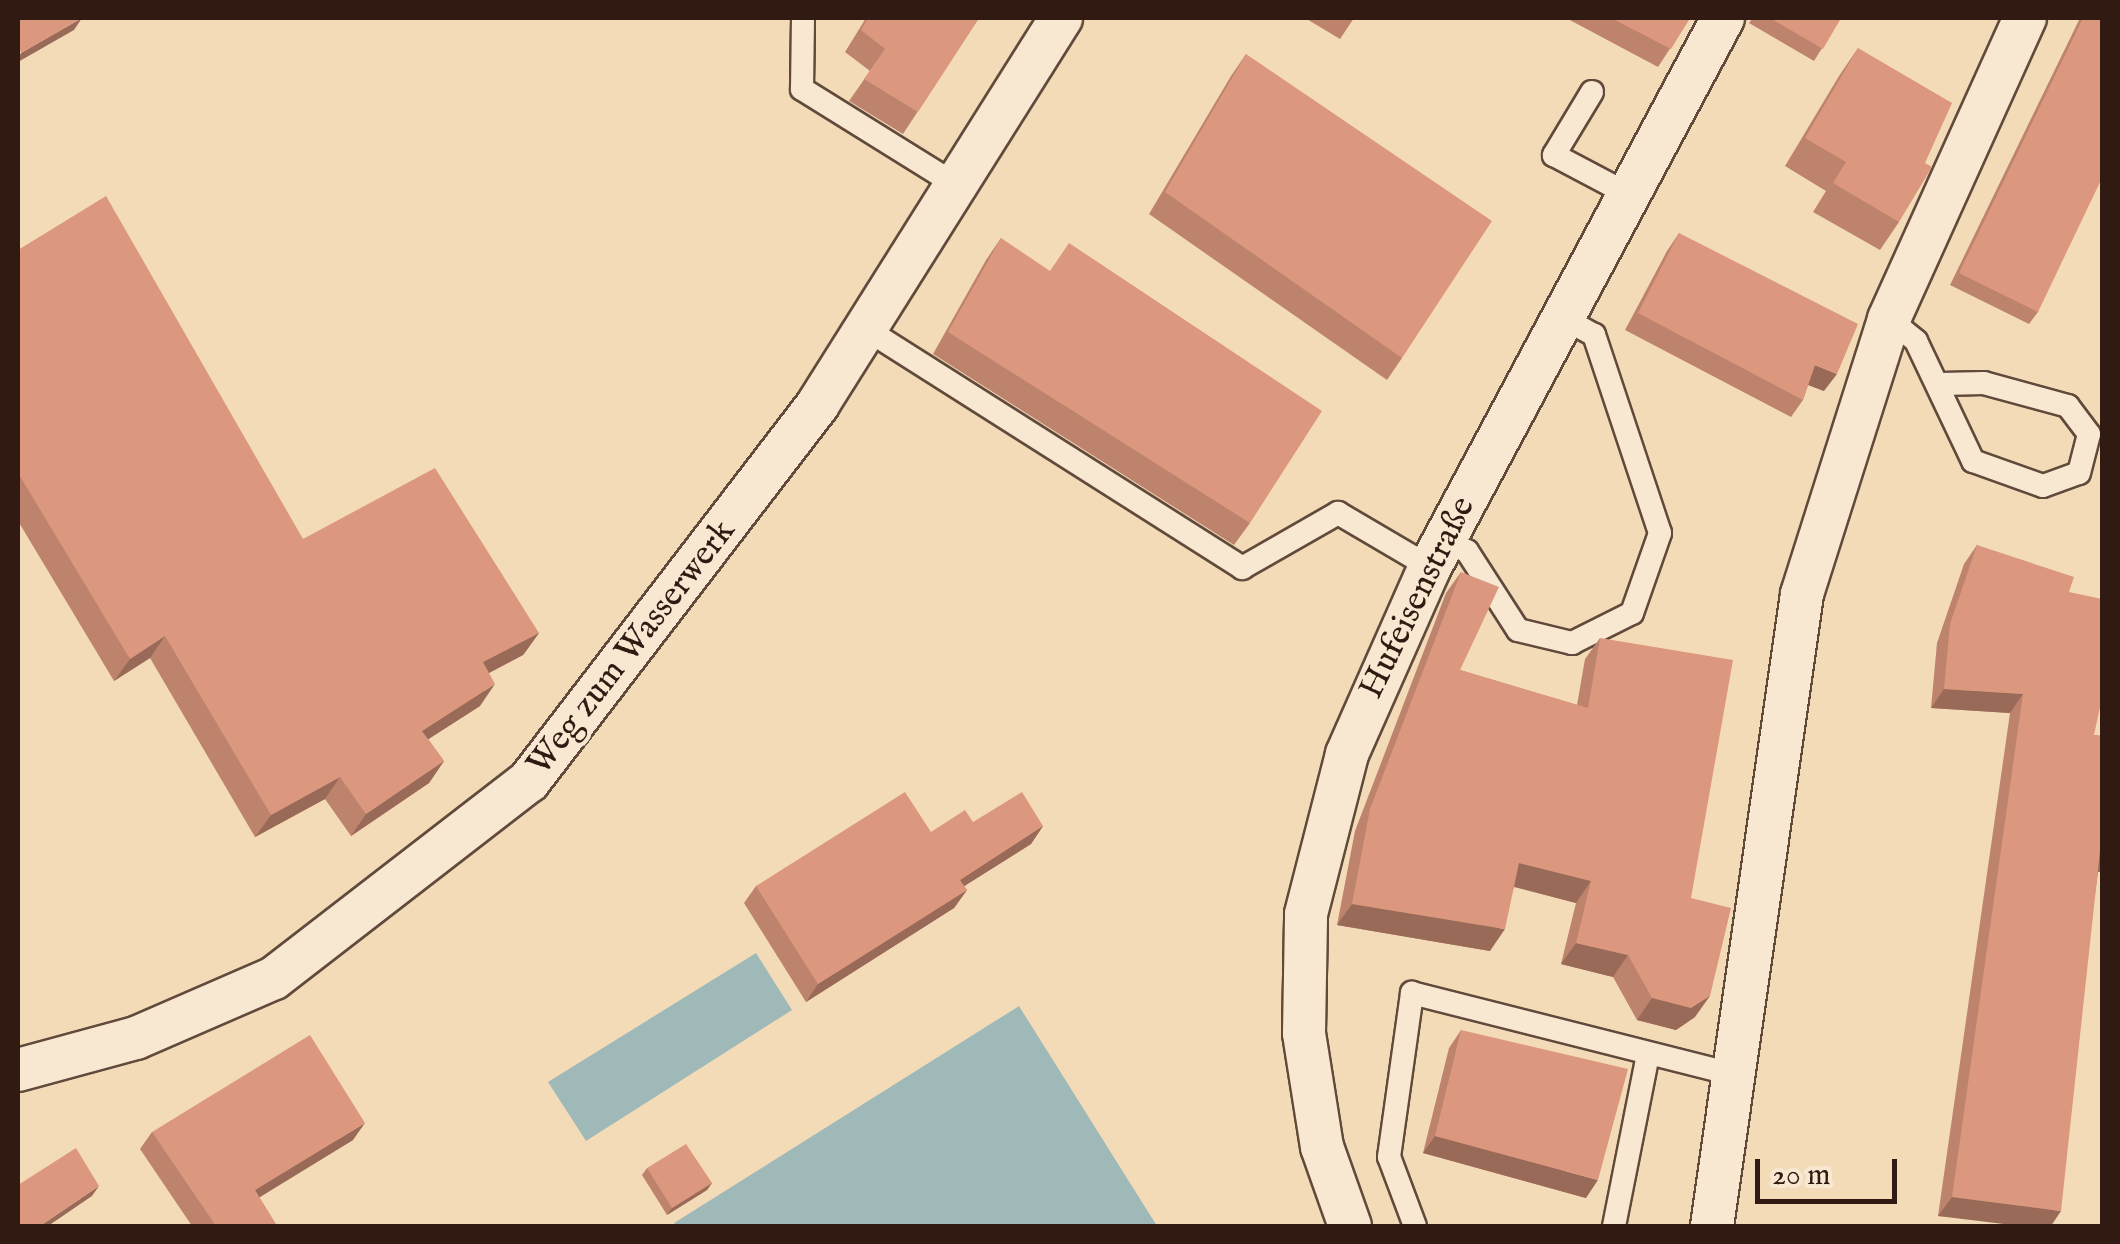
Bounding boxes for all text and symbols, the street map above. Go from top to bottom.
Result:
street label: Hufeisenstraße [1351,490,1485,706]
street label: Weg zum Wasserwerk [519,512,745,784]
scale bar [1760,1139,1902,1201]
text: 20 m [1772,1157,1831,1195]

